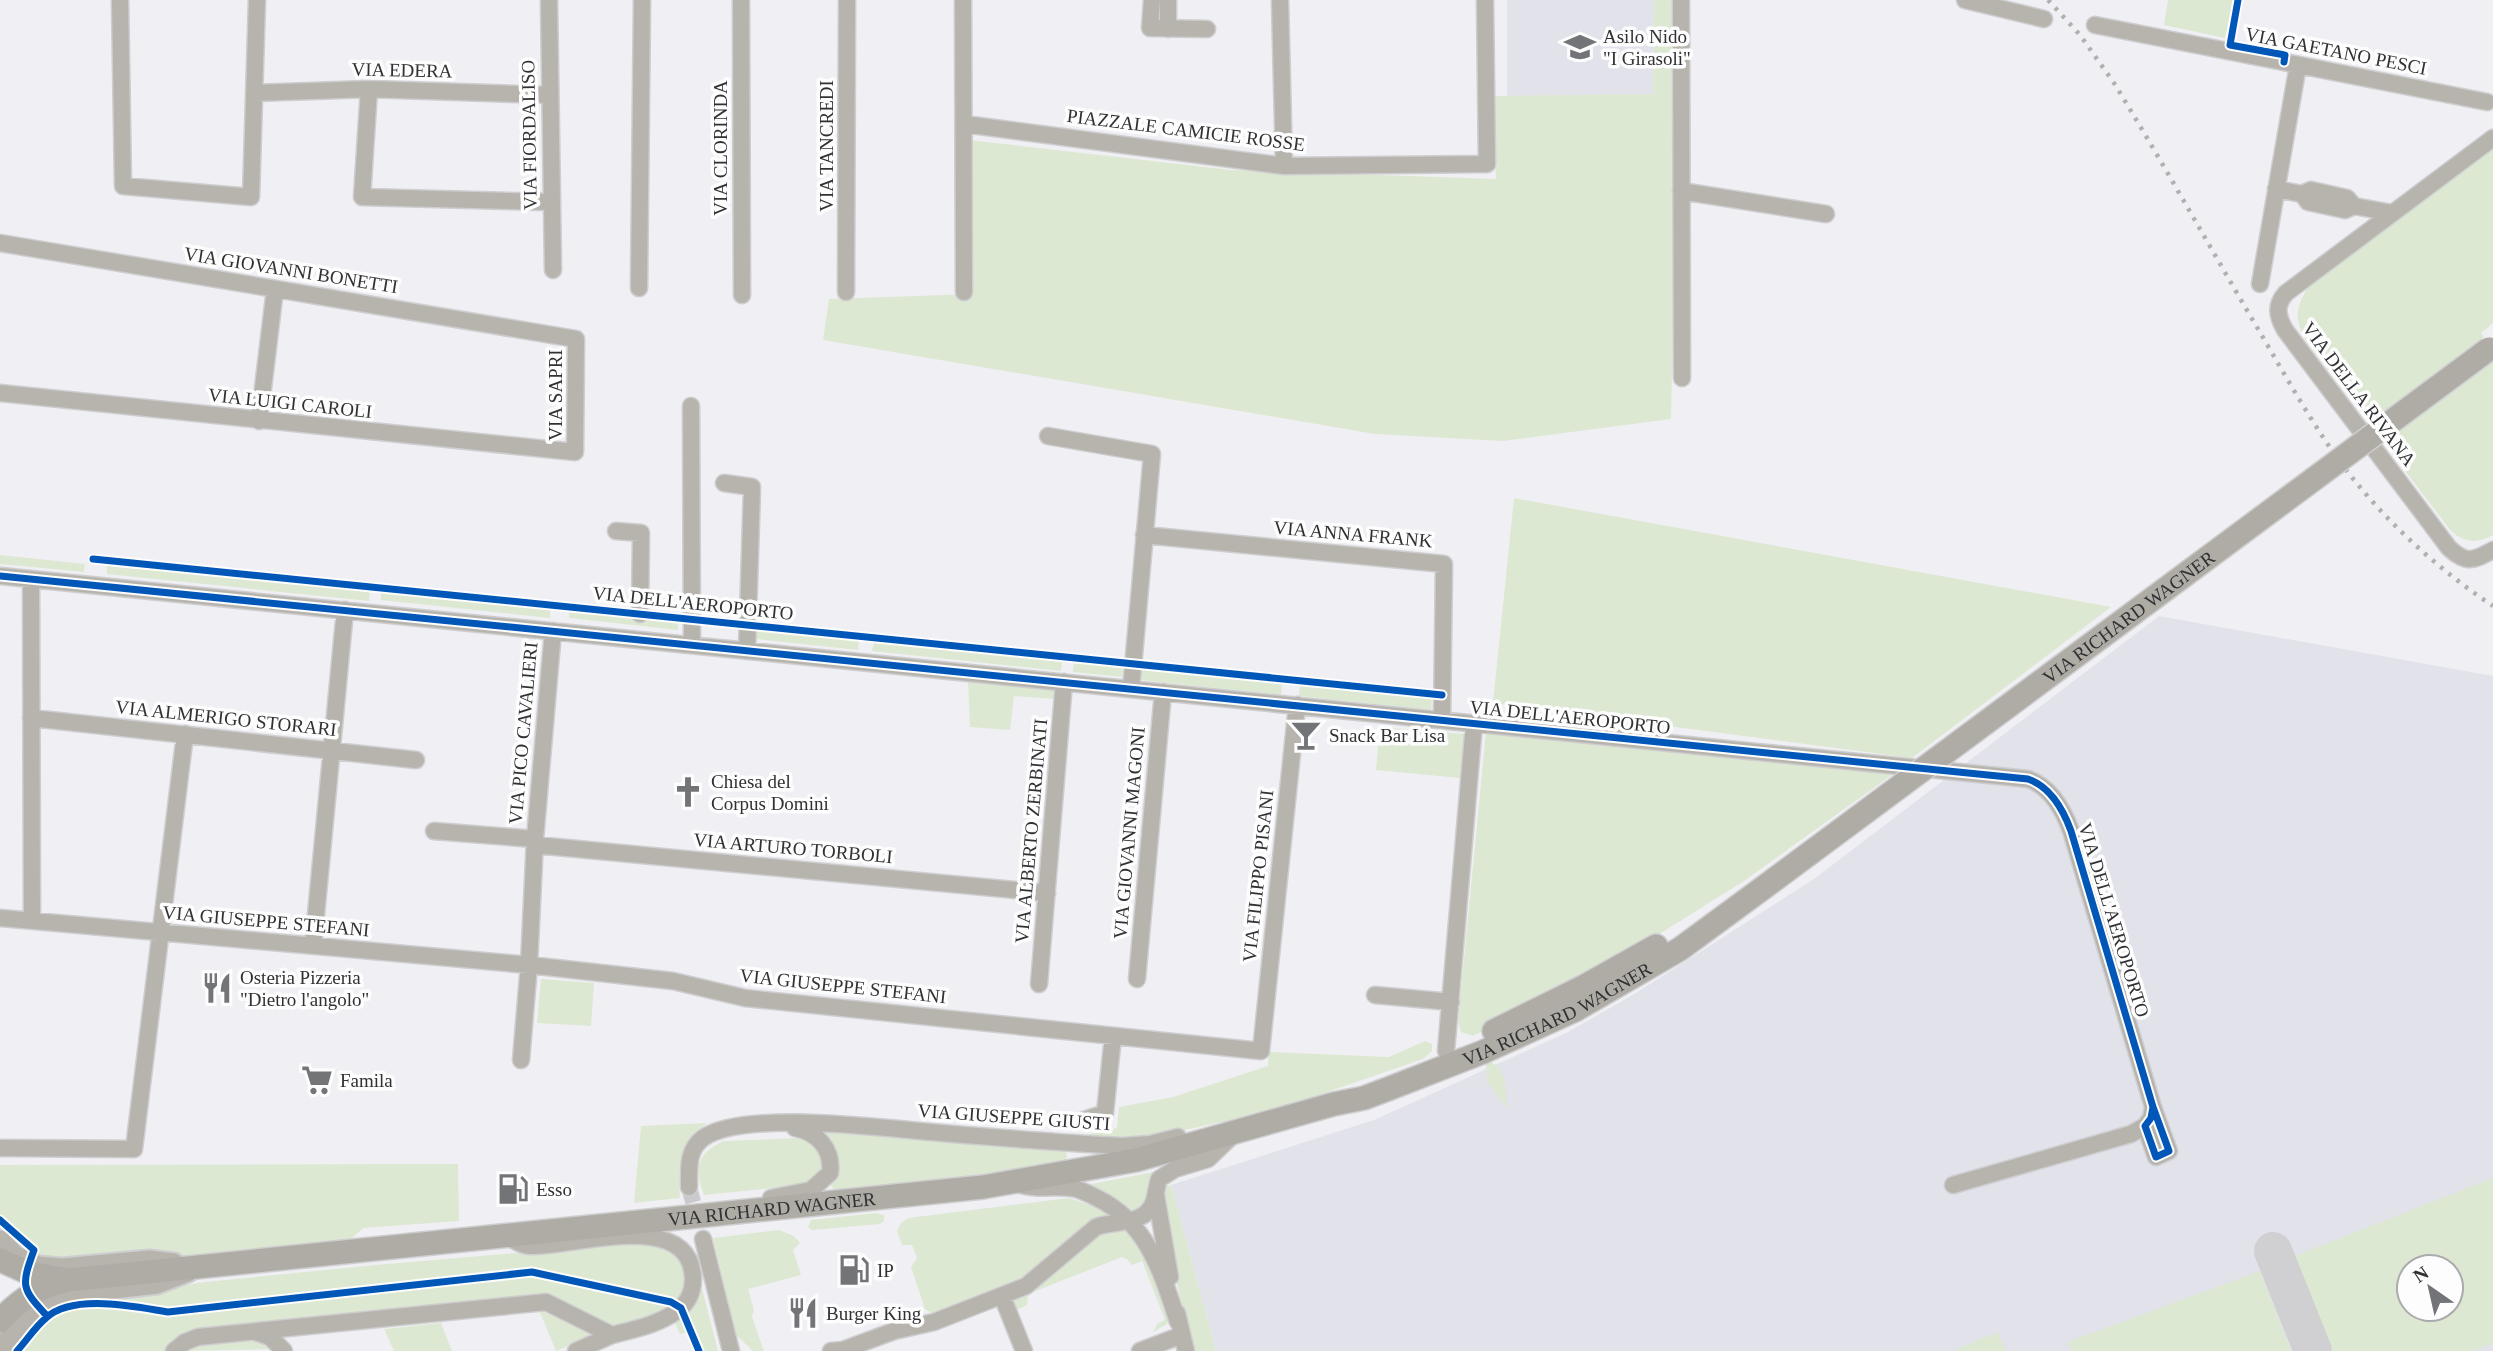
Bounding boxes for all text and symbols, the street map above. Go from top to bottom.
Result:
street label: VIA GAETANO PESCI [2244,23,2428,79]
place label: Asilo Nido "I Girasoli" [1603,26,1691,69]
school or university icon: Asilo Nido "I Girasoli" [1563,30,1597,64]
street label: VIA EDERA [351,59,453,81]
street label: VIA FIORDALISO [517,60,541,210]
street label: VIA CLORINDA [710,80,731,216]
street label: VIA TANCREDI [816,80,837,212]
street label: PIAZZALE CAMICIE ROSSE [1066,105,1306,155]
street label: VIA GIOVANNI BONETTI [183,243,399,297]
street label: VIA DELLA RIVANA [2298,318,2420,470]
street label: VIA SAPRI [545,349,566,441]
street label: VIA LUIGI CAROLI [207,384,373,422]
street label: VIA ANNA FRANK [1273,517,1434,551]
street label: VIA RICHARD WAGNER [2038,546,2219,687]
street label: VIA DELL'AEROPORTO [591,582,795,624]
street label: VIA PICO CAVALIERI [505,641,541,825]
street label: VIA ALMERIGO STORARI [114,696,338,740]
street label: VIA DELL'AEROPORTO [1468,696,1672,738]
street label: VIA ALBERTO ZERBINATI [1011,718,1051,944]
bar icon: Snack Bar Lisa [1289,718,1323,752]
place label: Snack Bar Lisa [1329,725,1446,746]
street label: VIA GIOVANNI MAGONI [1109,726,1149,940]
place label: Chiesa del Corpus Domini [711,771,829,814]
church icon: Chiesa del Corpus Domini [671,775,705,809]
street label: VIA FILIPPO PISANI [1239,789,1277,963]
street label: VIA DELL'AEROPORTO [2074,820,2154,1020]
street label: VIA ARTURO TORBOLI [693,829,893,867]
street label: VIA GIUSEPPE STEFANI [162,901,370,941]
street label: VIA RICHARD WAGNER [1459,957,1655,1069]
street label: VIA GIUSEPPE STEFANI [739,965,947,1007]
place label: Osteria Pizzeria "Dietro l'angolo" [240,967,369,1010]
restaurant icon: Osteria Pizzeria "Dietro l'angolo" [200,971,234,1005]
supermarket icon: Famila [300,1063,334,1097]
place label: Famila [340,1070,393,1091]
street label: VIA GIUSEPPE GIUSTI [917,1100,1111,1134]
fuel station icon: Esso [496,1172,530,1206]
place label: Esso [536,1179,572,1200]
street label: VIA RICHARD WAGNER [667,1187,877,1230]
fuel station icon: IP [837,1253,871,1287]
north arrow [2395,1253,2465,1323]
place label: IP [877,1260,894,1281]
text: N [2409,1262,2433,1287]
restaurant icon: Burger King [786,1296,820,1330]
place label: Burger King [826,1303,922,1324]

